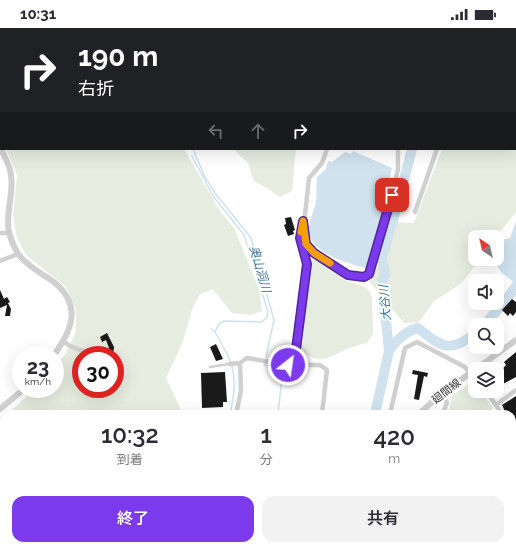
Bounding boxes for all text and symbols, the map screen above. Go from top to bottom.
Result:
text: 10:31 [20,5,56,23]
text: 190 m [78,40,158,73]
icon: right [12,44,64,96]
text: 右折 [78,78,114,99]
icon: left [205,120,227,142]
icon: ahead [247,120,269,142]
icon: right [289,120,311,142]
pin [375,178,409,212]
icon: arrive [381,184,403,206]
north arrow [468,230,504,266]
map controls [468,230,504,398]
water label: 奥山洞川 [247,244,274,296]
button: sound [468,274,504,310]
water label: 大谷川 [376,282,394,322]
button: search [468,318,504,354]
position arrow [267,344,309,386]
speed limit sign: 30 [72,346,124,398]
text: 23 [27,355,49,379]
button: layers [468,362,504,398]
text: km/h [25,376,51,387]
street label: 廻間線 [429,376,463,407]
text: 10:32 [101,420,159,449]
text: 1 [260,420,272,449]
text: 420 [374,422,415,451]
text: m [388,451,400,466]
text: 到着 [117,452,143,467]
text: 分 [260,452,273,467]
button: 終了 [12,496,254,542]
button: 共有 [262,496,504,542]

